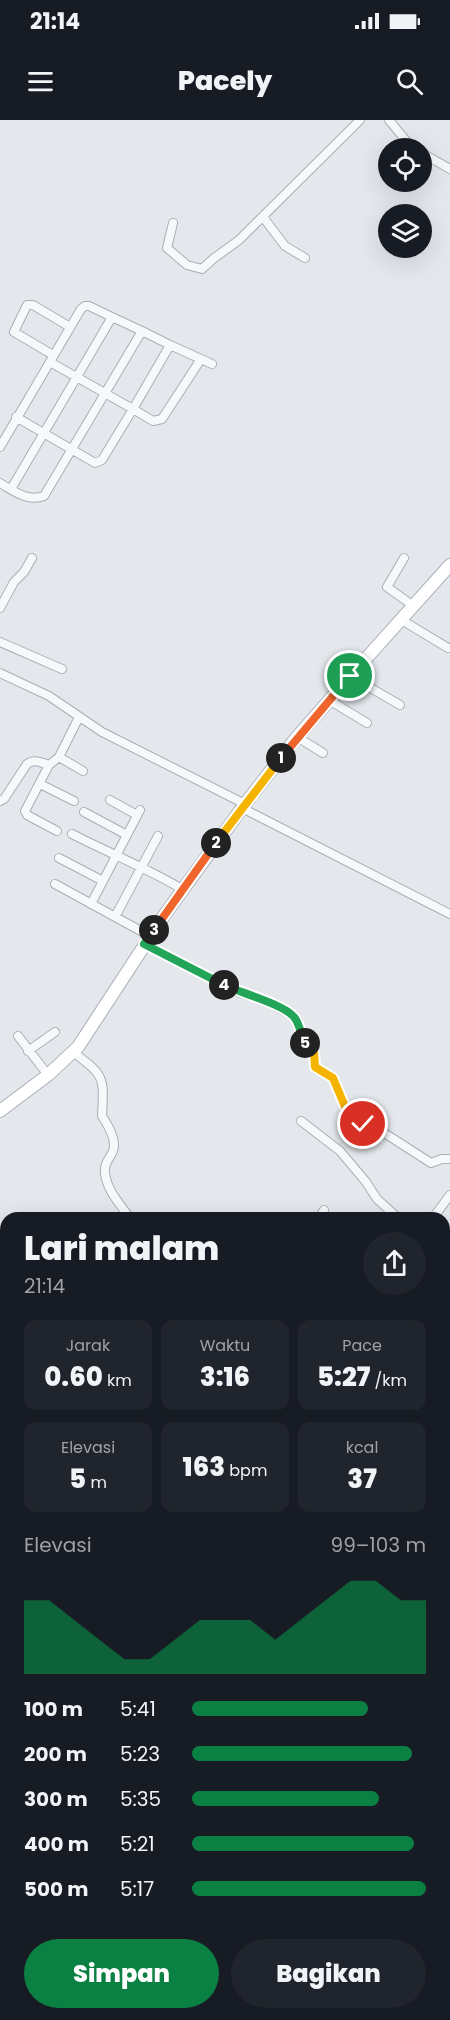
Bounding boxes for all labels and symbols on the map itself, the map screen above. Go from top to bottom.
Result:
pin [324,650,375,701]
pin: 1 [266,743,296,773]
pin: 2 [201,828,231,858]
pin: 3 [139,915,169,945]
pin: 4 [209,970,239,1000]
pin: 5 [290,1028,320,1058]
pin [337,1098,388,1149]

